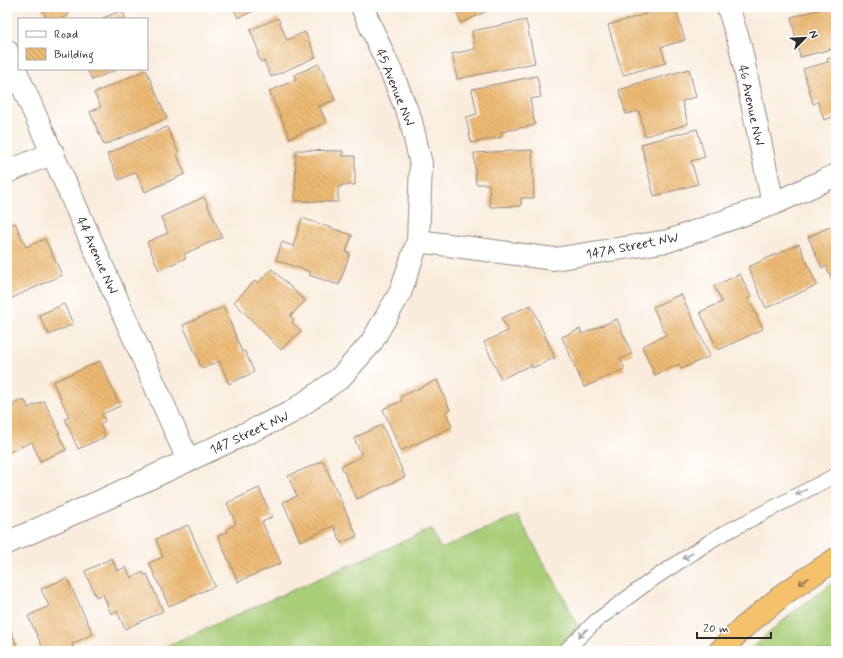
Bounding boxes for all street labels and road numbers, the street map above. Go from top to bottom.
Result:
street label: 45 Avenue NW [371,47,418,129]
street label: 46 Avenue NW [734,63,767,147]
street label: 44 Avenue NW [72,214,121,297]
street label: 147A Street NW [585,229,680,264]
street label: 147 Street NW [208,408,292,459]

